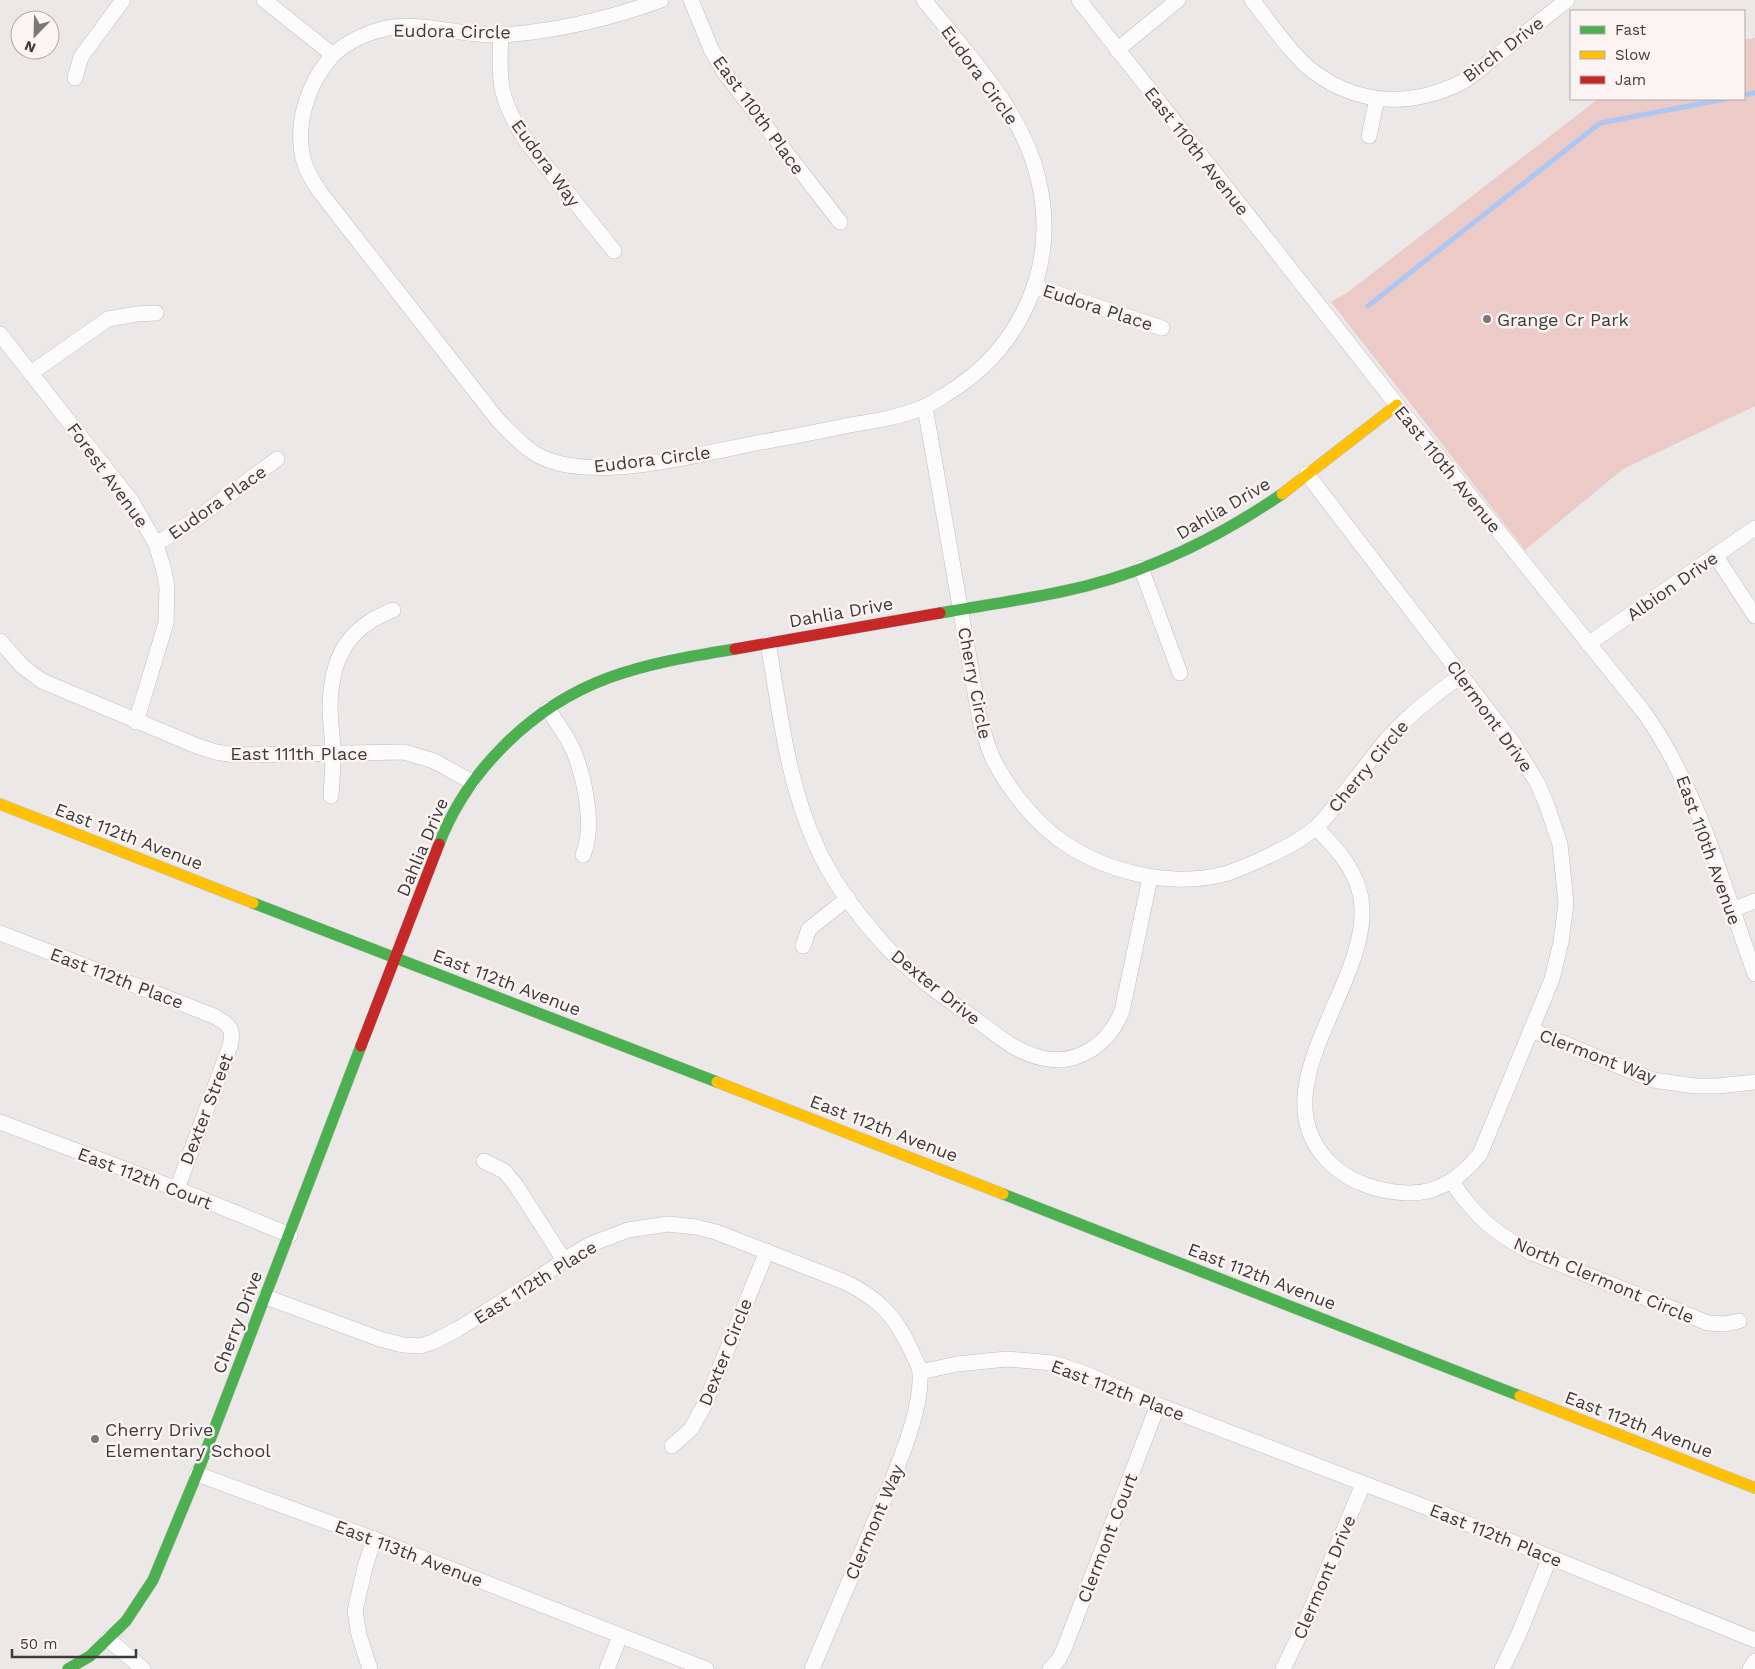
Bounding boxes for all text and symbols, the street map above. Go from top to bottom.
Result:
north arrow [10,10,60,60]
legend [1570,10,1745,100]
street label: Birch Drive [1458,12,1548,86]
street label: Eudora Circle [393,19,511,43]
street label: Eudora Circle [937,21,1023,129]
text: Fast [1615,21,1647,39]
text: N [22,38,38,56]
text: Slow [1615,46,1651,64]
street label: East 110th Place [709,52,809,178]
text: Jam [1615,71,1646,89]
street label: East 110th Avenue [1140,82,1254,220]
street label: Eudora Way [507,115,585,211]
street label: Eudora Place [1040,279,1156,335]
place label: Grange Cr Park [1497,309,1629,330]
marker: Grange Cr Park [1481,313,1493,325]
street label: East 110th Avenue [1390,401,1506,537]
street label: Forest Avenue [63,419,153,531]
street label: Eudora Circle [592,441,712,477]
street label: Eudora Place [164,461,270,543]
street label: Dahlia Drive [1172,473,1274,543]
street label: Albion Drive [1622,547,1722,625]
street label: Dahlia Drive [787,593,895,631]
street label: Cherry Circle [954,625,996,741]
street label: Clermont Drive [1442,656,1538,776]
street label: Cherry Circle [1323,716,1413,816]
street label: East 111th Place [230,743,368,764]
street label: East 110th Avenue [1672,772,1746,928]
street label: Dahlia Drive [392,794,452,900]
street label: East 112th Avenue [52,798,206,874]
street label: East 112th Place [47,943,187,1013]
street label: East 112th Avenue [430,944,584,1020]
street label: Dexter Drive [887,945,985,1029]
street label: Clermont Way [1537,1024,1660,1088]
street label: Dexter Street [175,1050,237,1168]
street label: East 112th Avenue [807,1090,961,1166]
street label: East 112th Court [75,1143,216,1213]
street label: North Clermont Circle [1511,1232,1697,1328]
street label: East 112th Place [470,1236,600,1328]
street label: East 112th Avenue [1185,1238,1339,1314]
street label: Cherry Drive [208,1268,266,1376]
street label: Dexter Circle [694,1295,756,1409]
street label: East 112th Place [1048,1355,1188,1425]
street label: East 112th Avenue [1562,1386,1716,1462]
place label: Cherry Drive Elementary School [105,1419,271,1461]
marker: Cherry Drive Elementary School [89,1433,101,1445]
street label: Clermont Way [840,1460,908,1583]
street label: Clermont Court [1073,1470,1141,1606]
street label: East 112th Place [1427,1499,1565,1571]
street label: Clermont Drive [1288,1512,1360,1642]
street label: East 113th Avenue [332,1515,486,1591]
scale bar [12,1626,136,1658]
text: 50 m [20,1635,57,1653]

